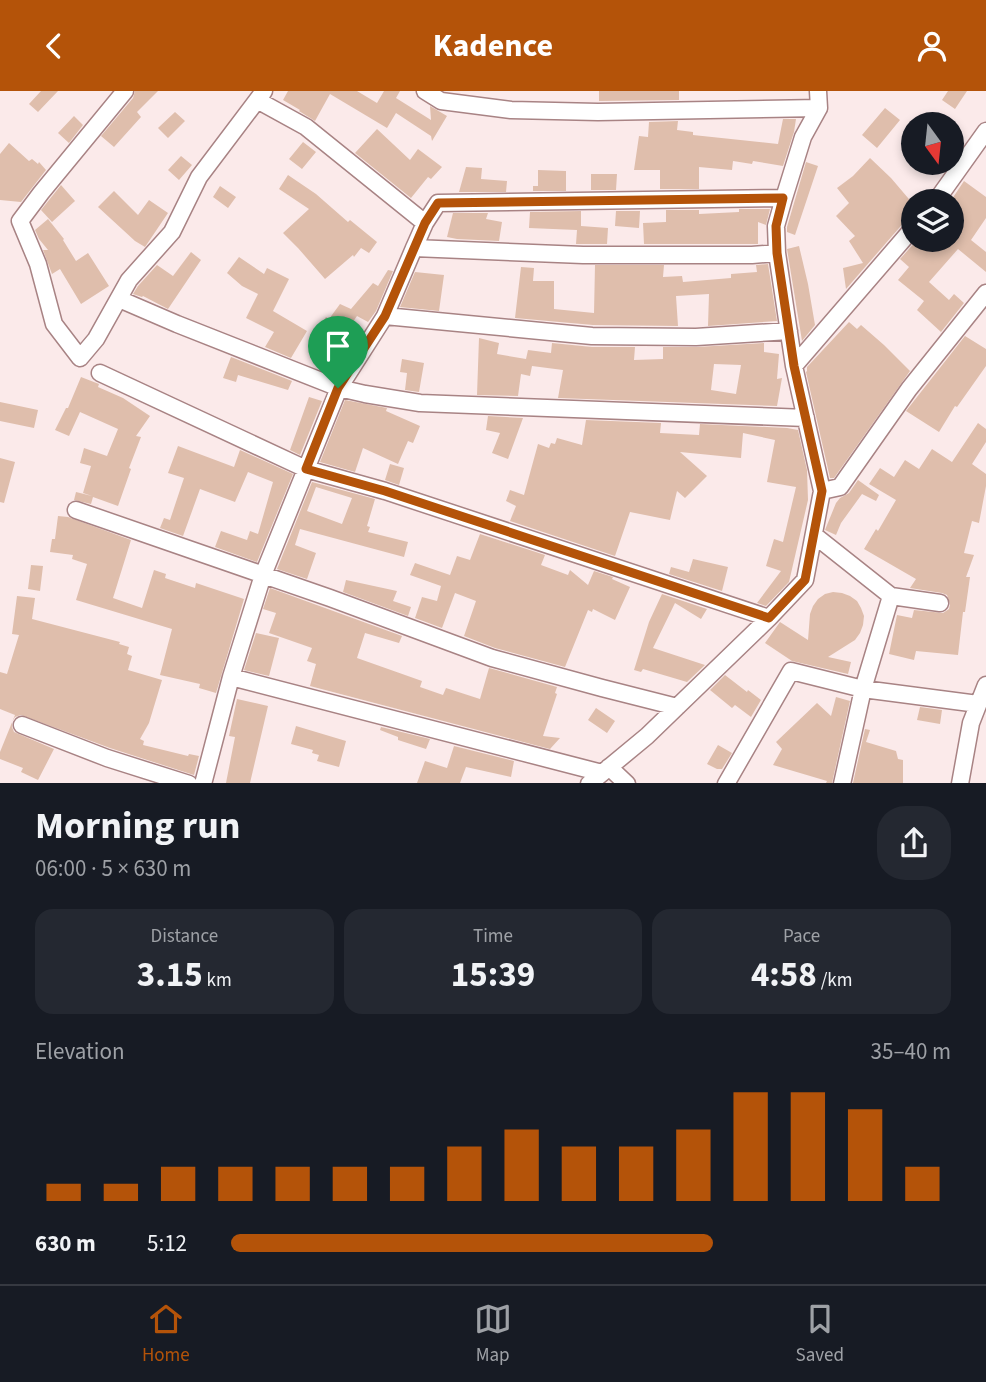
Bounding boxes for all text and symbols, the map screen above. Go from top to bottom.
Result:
text: Kadence [433,23,553,69]
icon: back [35,27,73,65]
icon: person [913,27,951,65]
north arrow [901,112,964,175]
map controls [901,112,964,252]
button: layers [901,189,964,252]
pin [308,316,368,388]
icon: arrive [319,327,357,365]
text: Morning run [35,799,240,853]
button: share [877,806,951,880]
text: 06:00 · 5 × 630 m [35,852,191,885]
text: Distance [151,923,218,950]
text: Time [473,923,513,950]
text: Pace [783,923,820,950]
text: 3.15 [137,950,203,1000]
text: 15:39 [451,950,535,1000]
text: 4:58 [751,950,817,1000]
text: km [203,967,232,994]
text: /km [817,967,852,994]
text: Elevation [35,1035,125,1068]
text: 35–40 m [871,1035,951,1068]
text: 630 m [35,1227,96,1260]
text: 5:12 [147,1227,187,1260]
tab: Home [142,1300,190,1369]
tab: Map [474,1300,512,1369]
tab: Saved [796,1300,844,1369]

